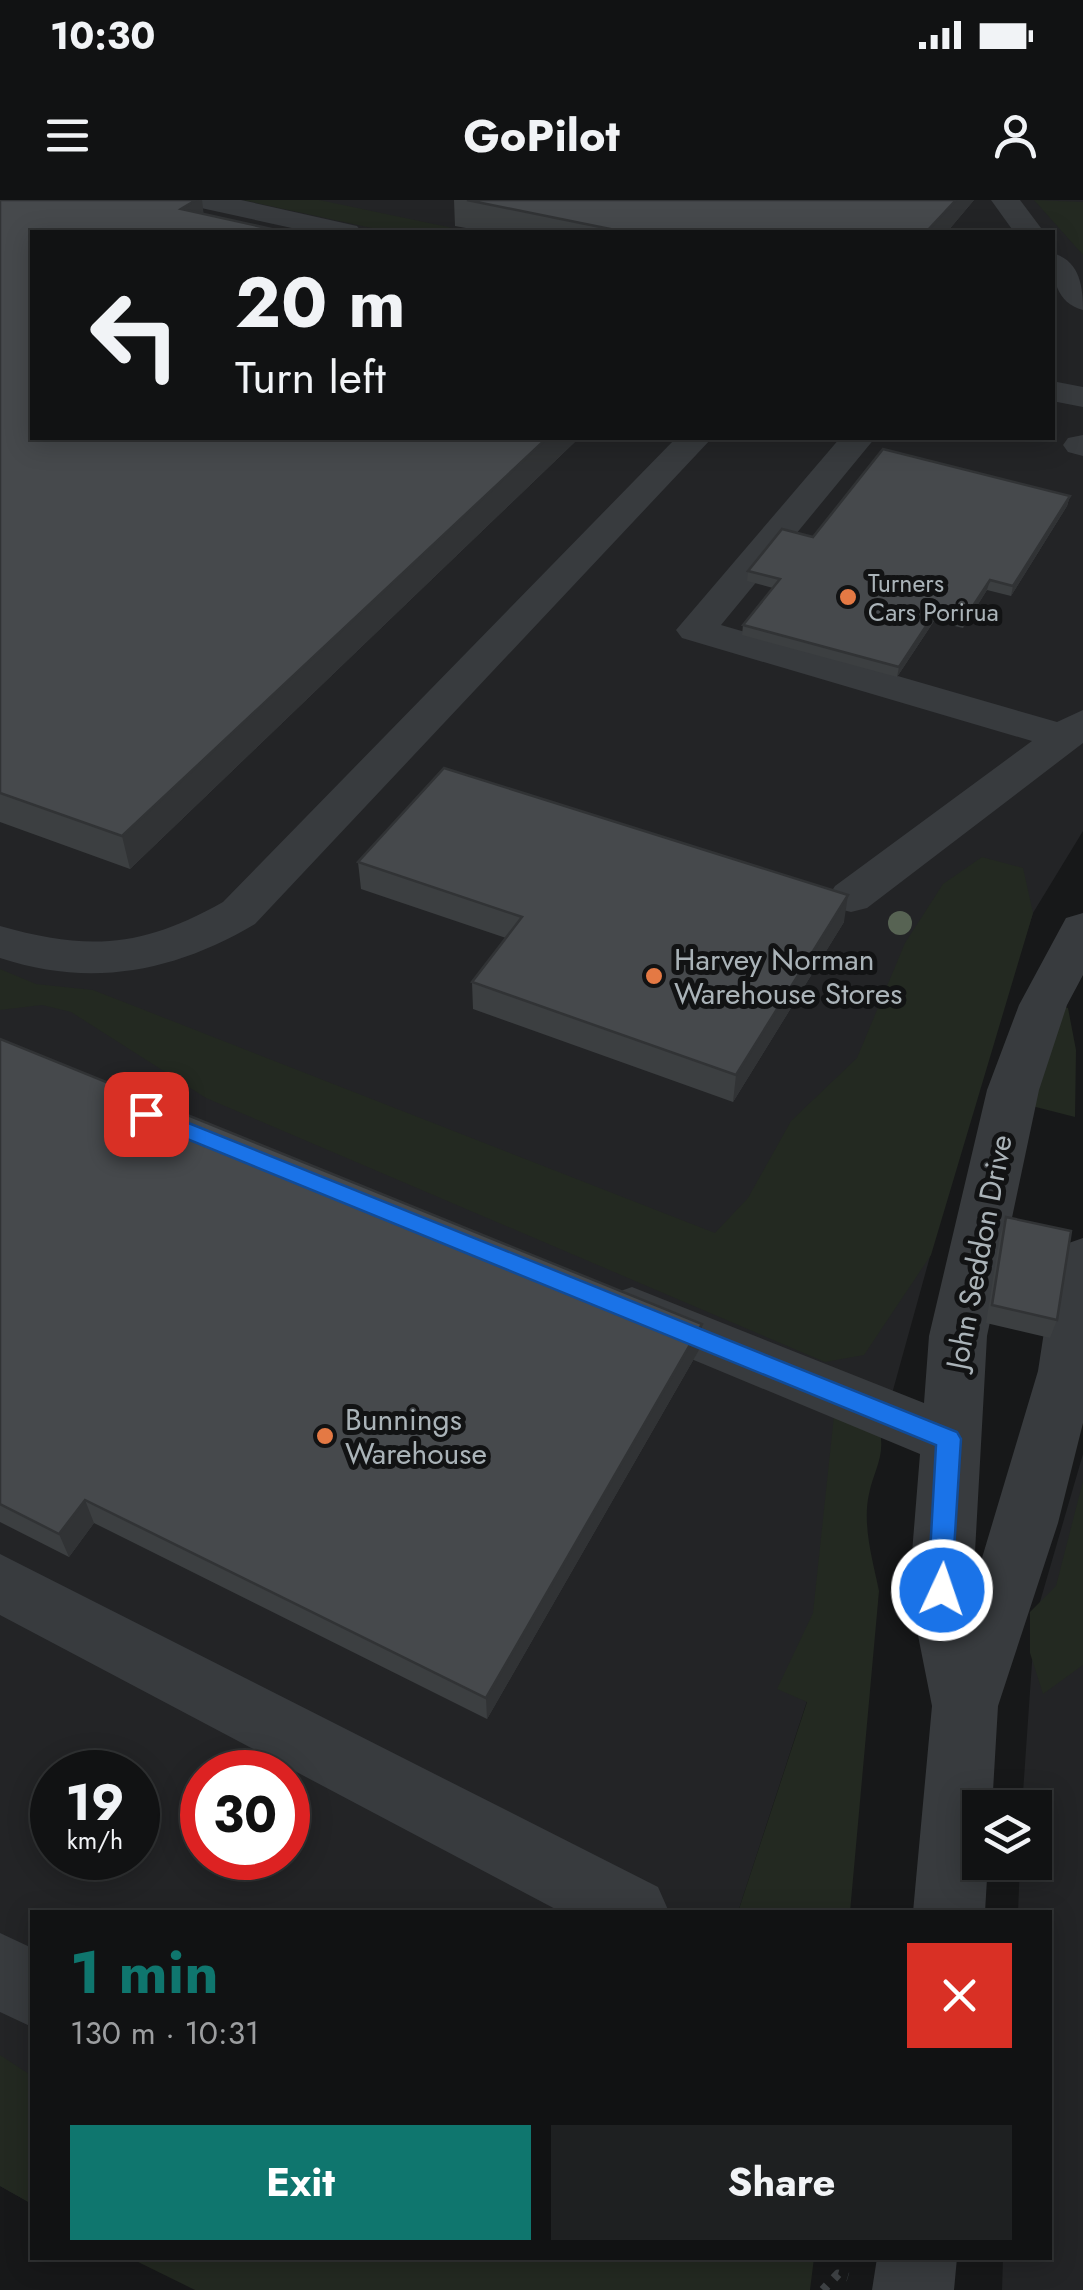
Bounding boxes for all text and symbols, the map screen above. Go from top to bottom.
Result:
text: 10:30 [50,8,156,63]
text: GoPilot [463,103,620,168]
icon: menu [40,108,95,163]
icon: person [988,108,1043,163]
text: 20 m [235,252,406,353]
icon: left [70,270,200,400]
text: Turn left [235,345,386,410]
place label: Turners Cars Porirua [868,565,999,630]
marker: Turners Cars Porirua [837,586,859,608]
place label: Harvey Norman Warehouse Stores [674,938,902,1015]
marker: Harvey Norman Warehouse Stores [643,965,665,987]
pin [104,1072,189,1157]
icon: arrive [119,1087,174,1142]
street label: John Seddon Drive [934,1131,1023,1377]
place label: Bunnings Warehouse [345,1398,487,1475]
marker: Bunnings Warehouse [314,1425,336,1447]
position arrow [890,1538,994,1642]
speed limit sign: 30 [180,1750,310,1880]
text: 19 [66,1766,124,1839]
map controls [962,1790,1052,1880]
button: layers [962,1790,1052,1880]
text: km/h [67,1822,123,1858]
text: 1 min [70,1929,219,2016]
button: close [907,1943,1012,2048]
text: 130 m · 10:31 [70,2010,260,2056]
button: Exit [70,2125,531,2240]
button: Share [551,2125,1012,2240]

